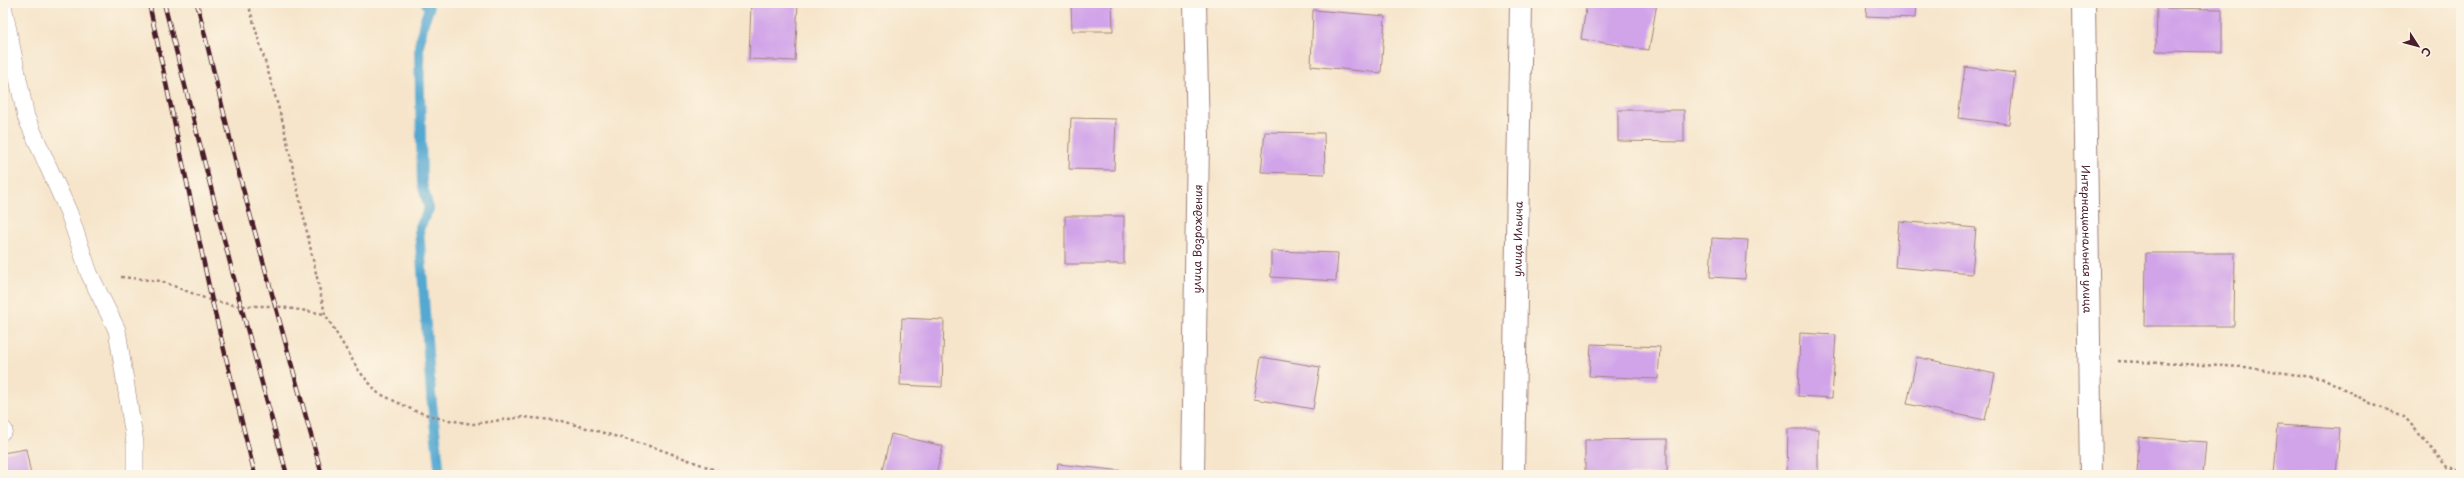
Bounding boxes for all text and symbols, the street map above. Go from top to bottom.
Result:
north arrow [2398,26,2438,66]
text: С [2417,44,2436,61]
street label: Интернациональная улица [2078,165,2097,313]
street label: улица Возрождения [1187,184,1206,294]
street label: улица Ильича [1508,201,1526,277]

